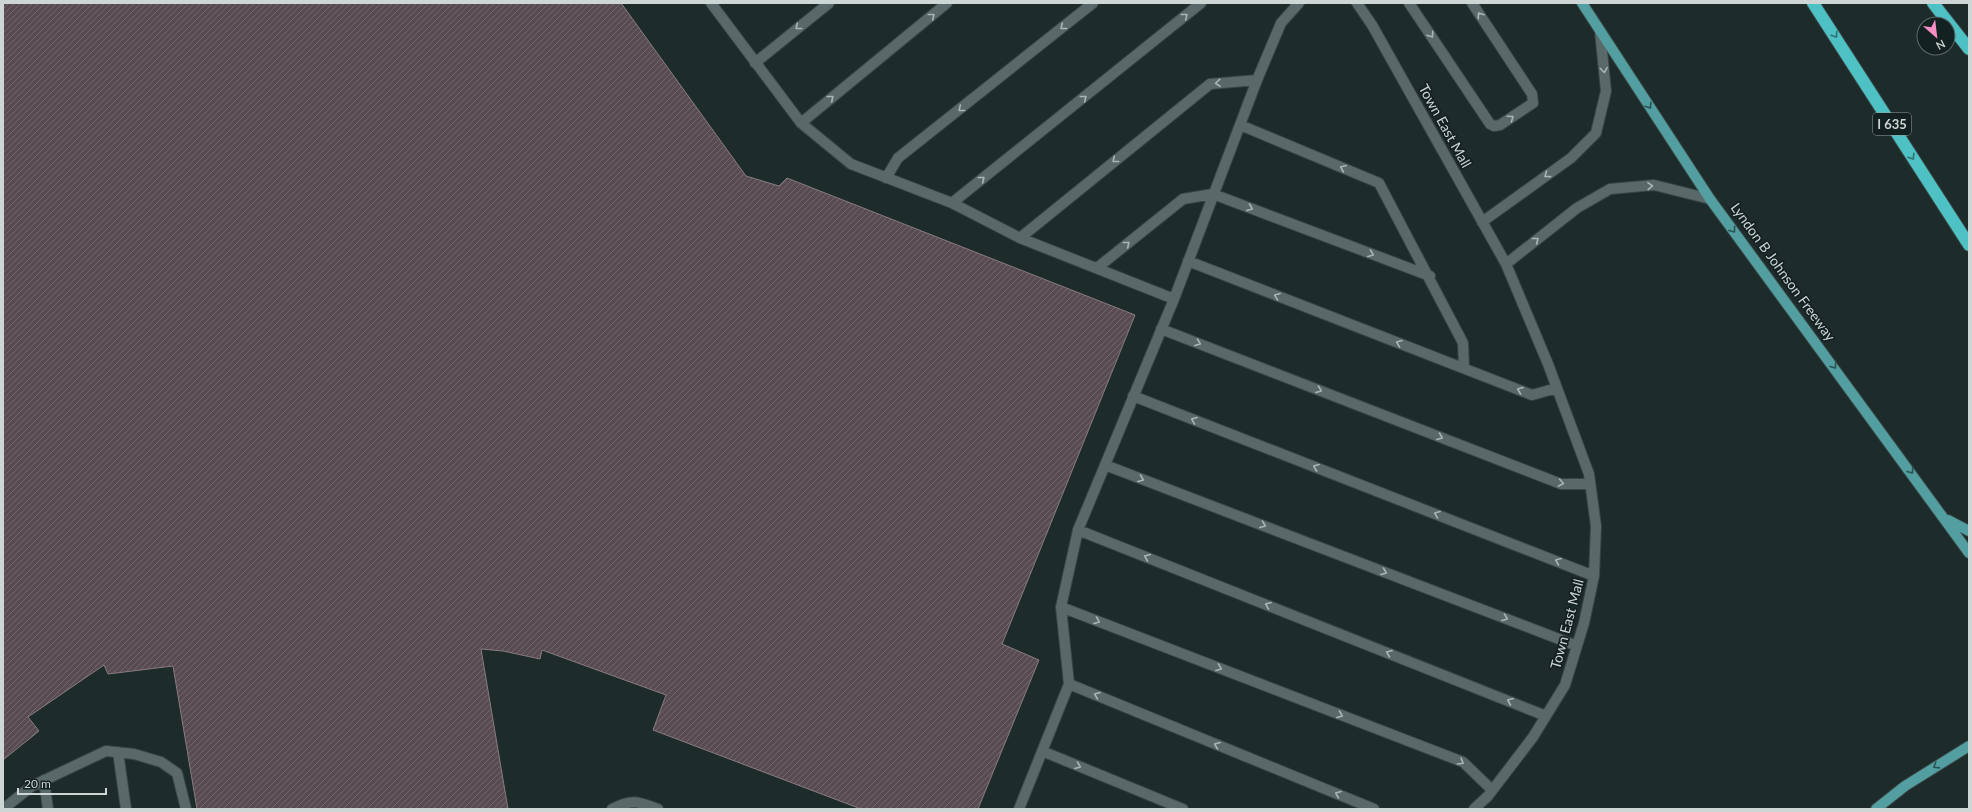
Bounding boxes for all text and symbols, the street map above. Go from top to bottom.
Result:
one-way arrow [927,13,934,20]
one-way arrow [1478,13,1485,20]
one-way arrow [1180,14,1187,21]
north arrow [1916,16,1956,56]
one-way arrow [796,23,803,30]
one-way arrow [1060,23,1067,30]
one-way arrow [1426,31,1433,38]
one-way arrow [1830,31,1838,38]
text: N [1934,38,1948,53]
one-way arrow [1599,67,1608,73]
one-way arrow [1215,78,1221,87]
street label: Town East Mall [1416,81,1475,170]
one-way arrow [1079,95,1086,102]
one-way arrow [827,96,834,103]
one-way arrow [1644,102,1652,109]
one-way arrow [959,104,966,111]
road number: I 635 [1873,113,1911,135]
one-way arrow [1507,115,1514,123]
one-way arrow [1908,153,1915,160]
one-way arrow [1113,156,1120,163]
one-way arrow [1340,165,1347,173]
one-way arrow [1544,171,1551,178]
one-way arrow [978,177,985,184]
one-way arrow [1647,182,1653,190]
street label: Lyndon B Johnson Freeway [1728,199,1840,345]
one-way arrow [1246,204,1253,212]
one-way arrow [1729,226,1736,233]
one-way arrow [1532,238,1539,245]
one-way arrow [1123,241,1130,248]
one-way arrow [1368,250,1375,258]
one-way arrow [1274,292,1281,300]
one-way arrow [1193,338,1201,346]
one-way arrow [1395,339,1402,347]
one-way arrow [1829,362,1836,369]
one-way arrow [1315,386,1322,394]
one-way arrow [1516,387,1524,395]
one-way arrow [1191,417,1198,425]
one-way arrow [1437,433,1444,441]
one-way arrow [1312,464,1319,472]
one-way arrow [1906,467,1914,474]
one-way arrow [1138,474,1145,482]
one-way arrow [1558,478,1565,487]
one-way arrow [1433,511,1440,519]
one-way arrow [1259,521,1266,529]
one-way arrow [1144,554,1151,562]
one-way arrow [1554,558,1561,566]
one-way arrow [1380,567,1387,575]
street label: Town East Mall [1546,577,1587,671]
one-way arrow [1265,602,1272,610]
one-way arrow [1502,614,1509,622]
one-way arrow [1094,617,1101,625]
one-way arrow [1385,650,1392,658]
one-way arrow [1215,664,1222,672]
one-way arrow [1094,692,1101,700]
one-way arrow [1506,698,1513,706]
one-way arrow [1337,710,1344,718]
one-way arrow [1214,741,1221,749]
one-way arrow [1457,758,1464,765]
one-way arrow [1074,761,1081,769]
one-way arrow [1933,762,1940,769]
scale bar [18,770,106,796]
text: 20 m [24,776,51,791]
one-way arrow [1334,791,1341,799]

